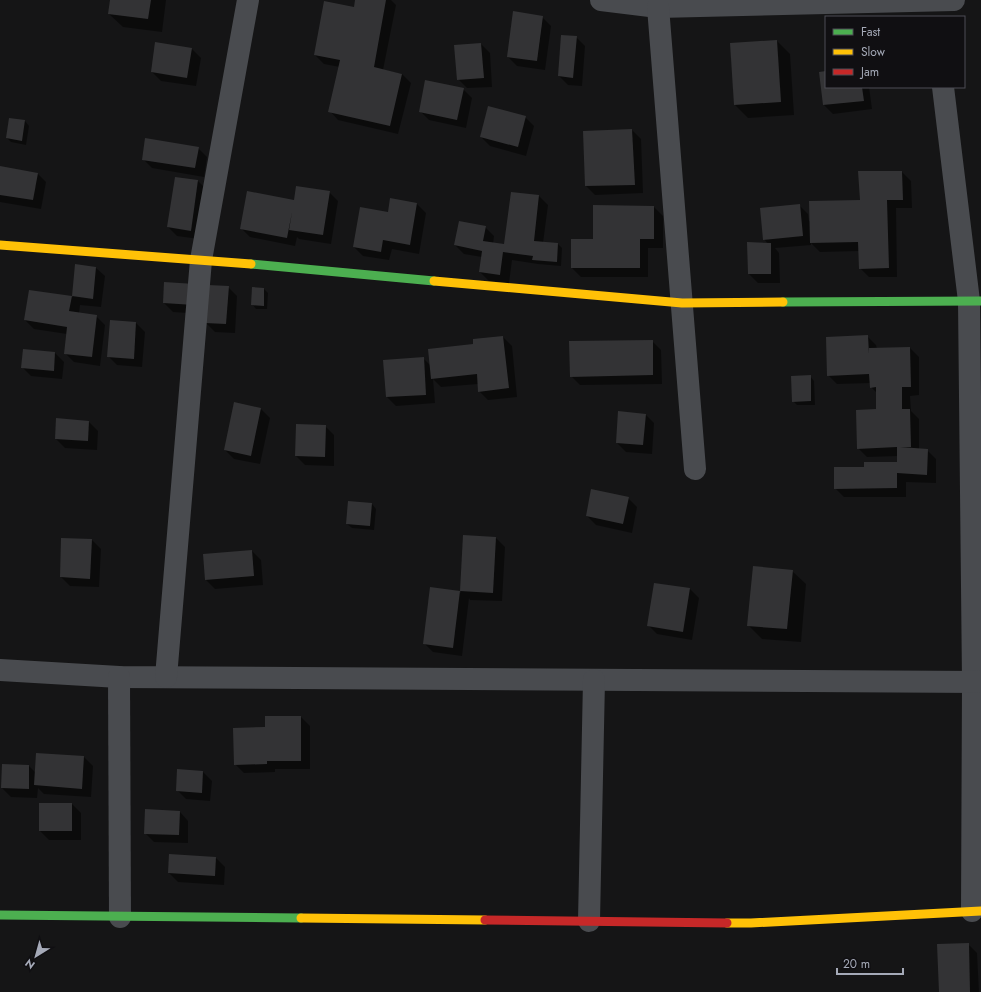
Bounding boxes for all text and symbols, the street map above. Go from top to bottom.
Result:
legend [825,16,965,88]
text: Fast [861,23,880,41]
text: Slow [861,43,886,61]
text: Jam [859,63,879,81]
north arrow [16,936,56,976]
scale bar [837,950,903,976]
text: N [22,955,38,973]
text: 20 m [843,955,870,973]

